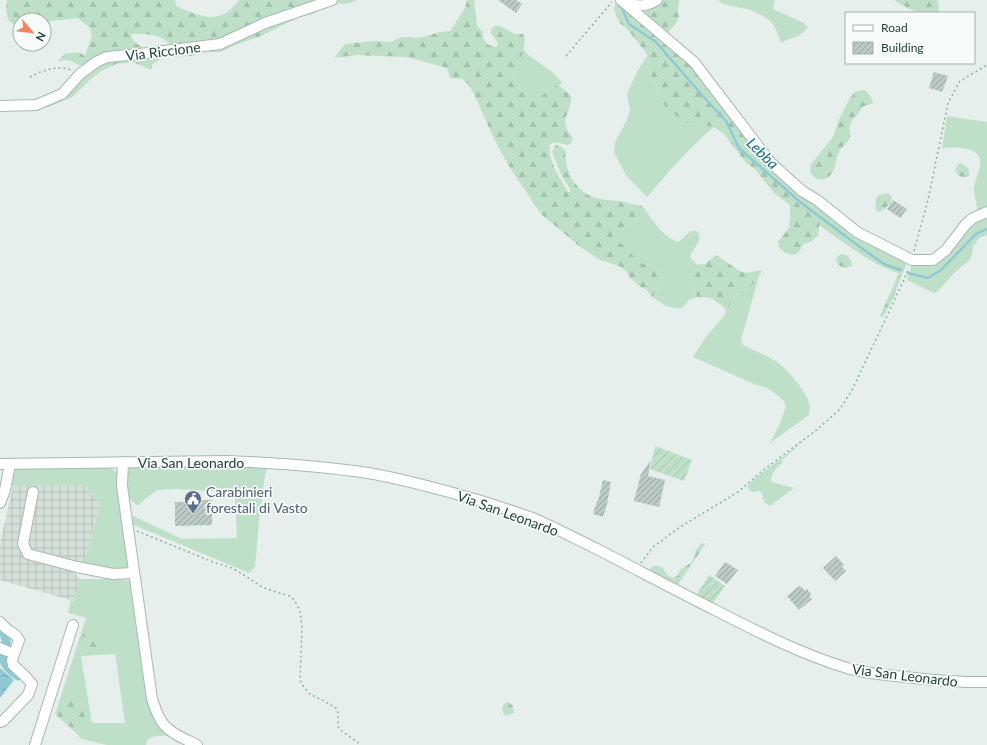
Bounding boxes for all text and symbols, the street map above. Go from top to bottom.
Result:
north arrow [12,12,52,52]
legend [845,12,975,64]
text: Road [881,20,908,35]
text: N [34,30,49,44]
street label: Via Riccione [125,38,201,64]
text: Building [881,40,924,55]
water label: Lebba [743,134,783,173]
street label: Via San Leonardo [138,454,244,471]
place label: Carabinieri forestali di Vasto [206,483,308,516]
street label: Via San Leonardo [455,487,561,539]
public building icon: Carabinieri forestali di Vasto [183,489,203,514]
street label: Via San Leonardo [851,660,959,690]

